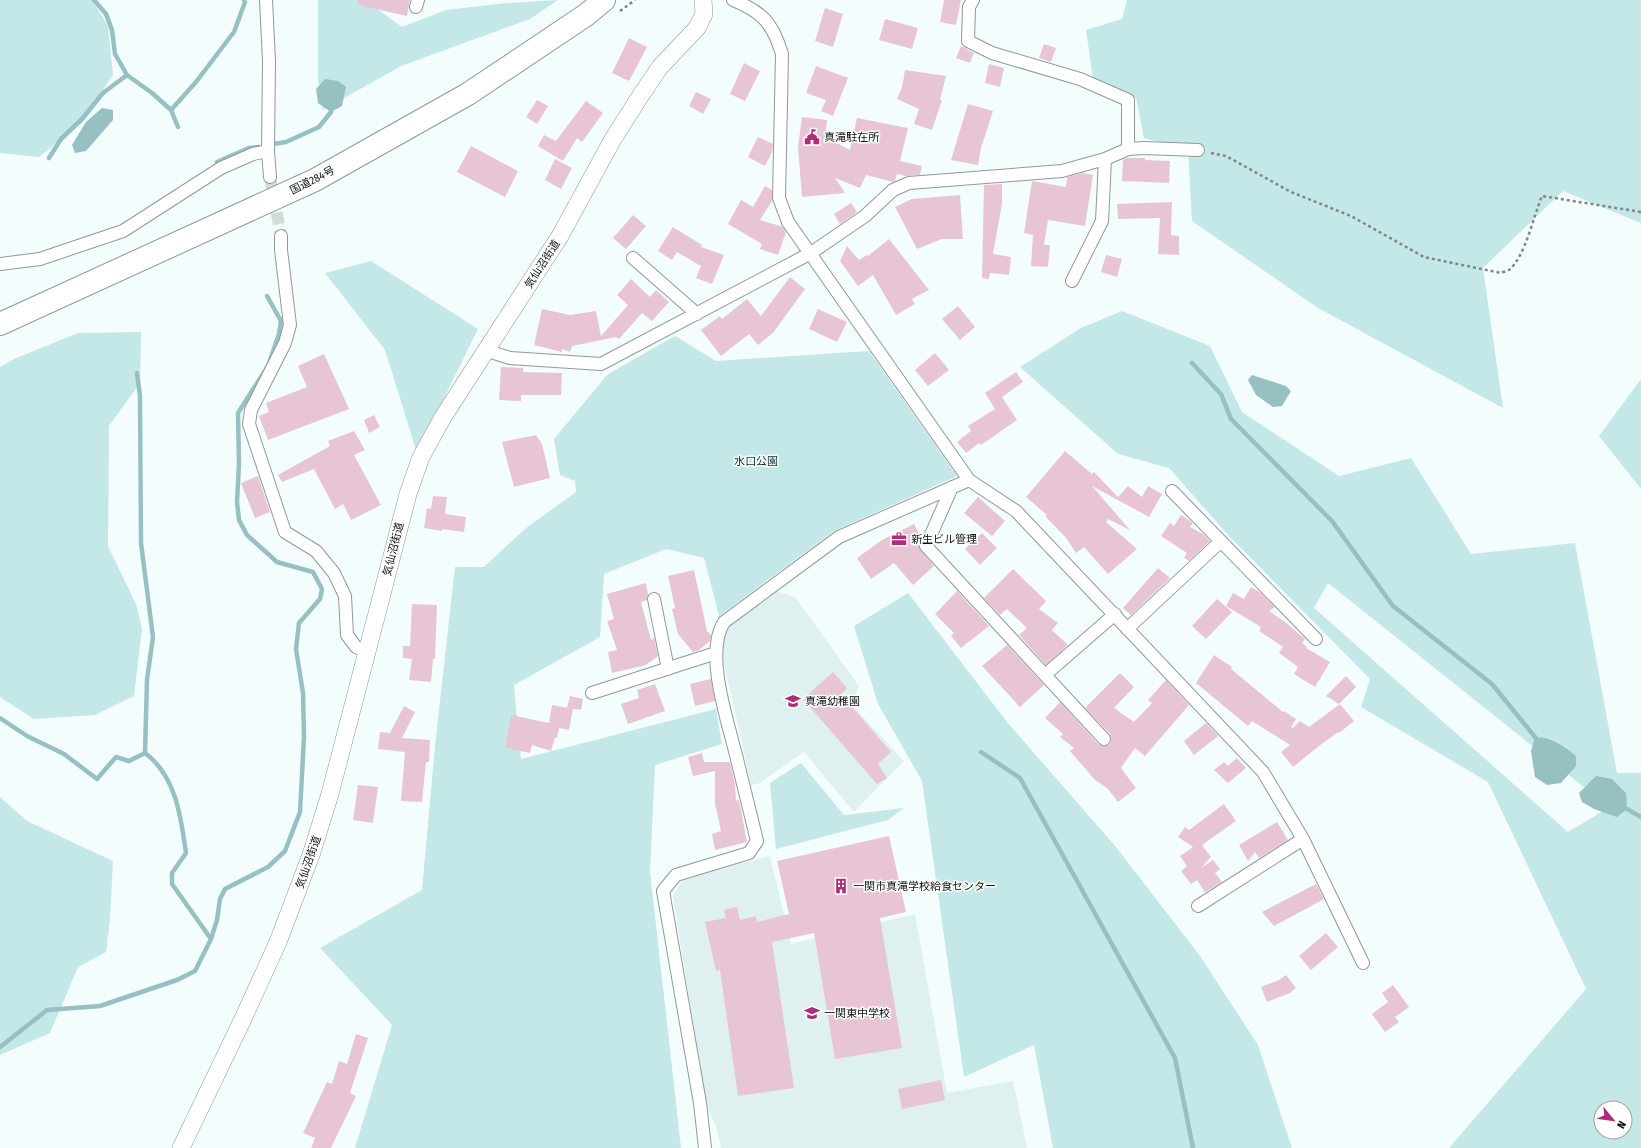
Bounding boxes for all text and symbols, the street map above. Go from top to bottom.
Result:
public building icon: 真滝駐在所 [803,128,821,146]
place label: 真滝駐在所 [824,131,880,144]
street label: 国道284号 [288,164,337,197]
street label: 気仙沼街道 [522,238,563,291]
park label: 水口公園 [734,455,778,468]
street label: 気仙沼街道 [381,521,406,577]
office icon: 新生ビル管理 [890,530,908,548]
place label: 新生ビル管理 [911,533,977,546]
school or university icon: 真滝幼稚園 [784,692,802,710]
place label: 真滝幼稚園 [805,695,860,708]
street label: 気仙沼街道 [293,834,324,890]
building icon: 一関市真滝学校給食センター [832,877,850,895]
place label: 一関市真滝学校給食センター [853,880,996,893]
school or university icon: 一関東中学校 [803,1004,821,1022]
place label: 一関東中学校 [824,1007,890,1020]
north arrow [1593,1100,1633,1140]
text: N [1614,1119,1629,1131]

